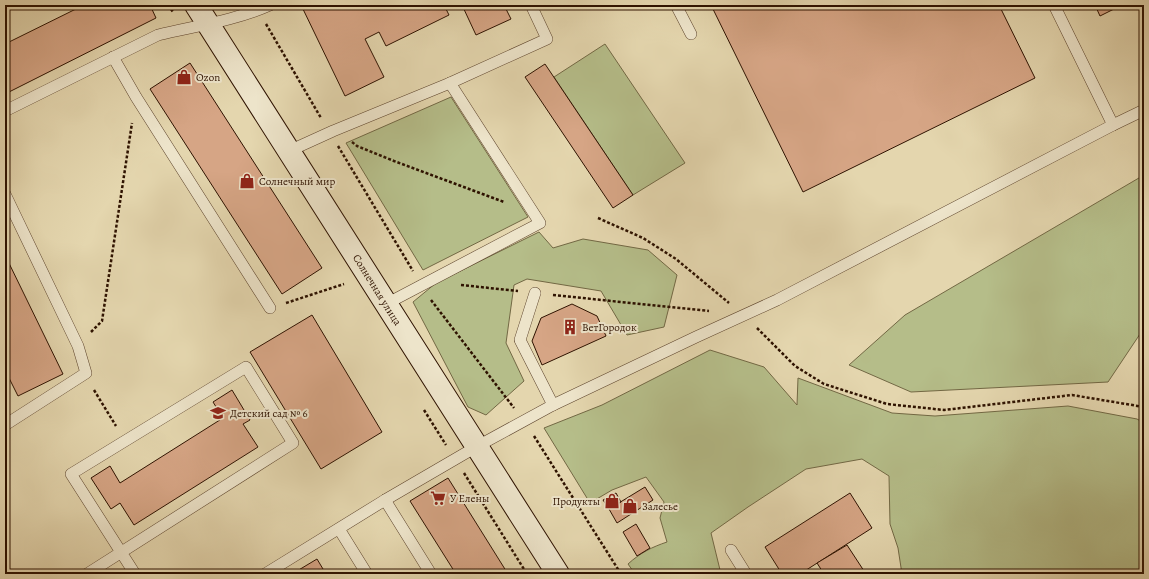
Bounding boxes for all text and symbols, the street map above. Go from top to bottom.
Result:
shop icon: Ozon [175,68,193,86]
place label: Ozon [196,70,220,85]
shop icon: Солнечный мир [238,172,256,190]
place label: Солнечный мир [259,174,336,189]
street label: Солнечная улица [349,251,405,329]
building icon: ВетГородок [561,318,579,336]
place label: ВетГородок [582,320,637,335]
school or university icon: Детский сад № 6 [209,404,227,422]
place label: Детский сад № 6 [230,406,308,421]
supermarket icon: У Елены [429,489,447,507]
place label: У Елены [450,491,489,506]
shop icon: Продукты [603,492,621,510]
place label: Продукты [553,494,600,509]
shop icon: Залесье [621,497,639,515]
place label: Залесье [642,499,678,514]

